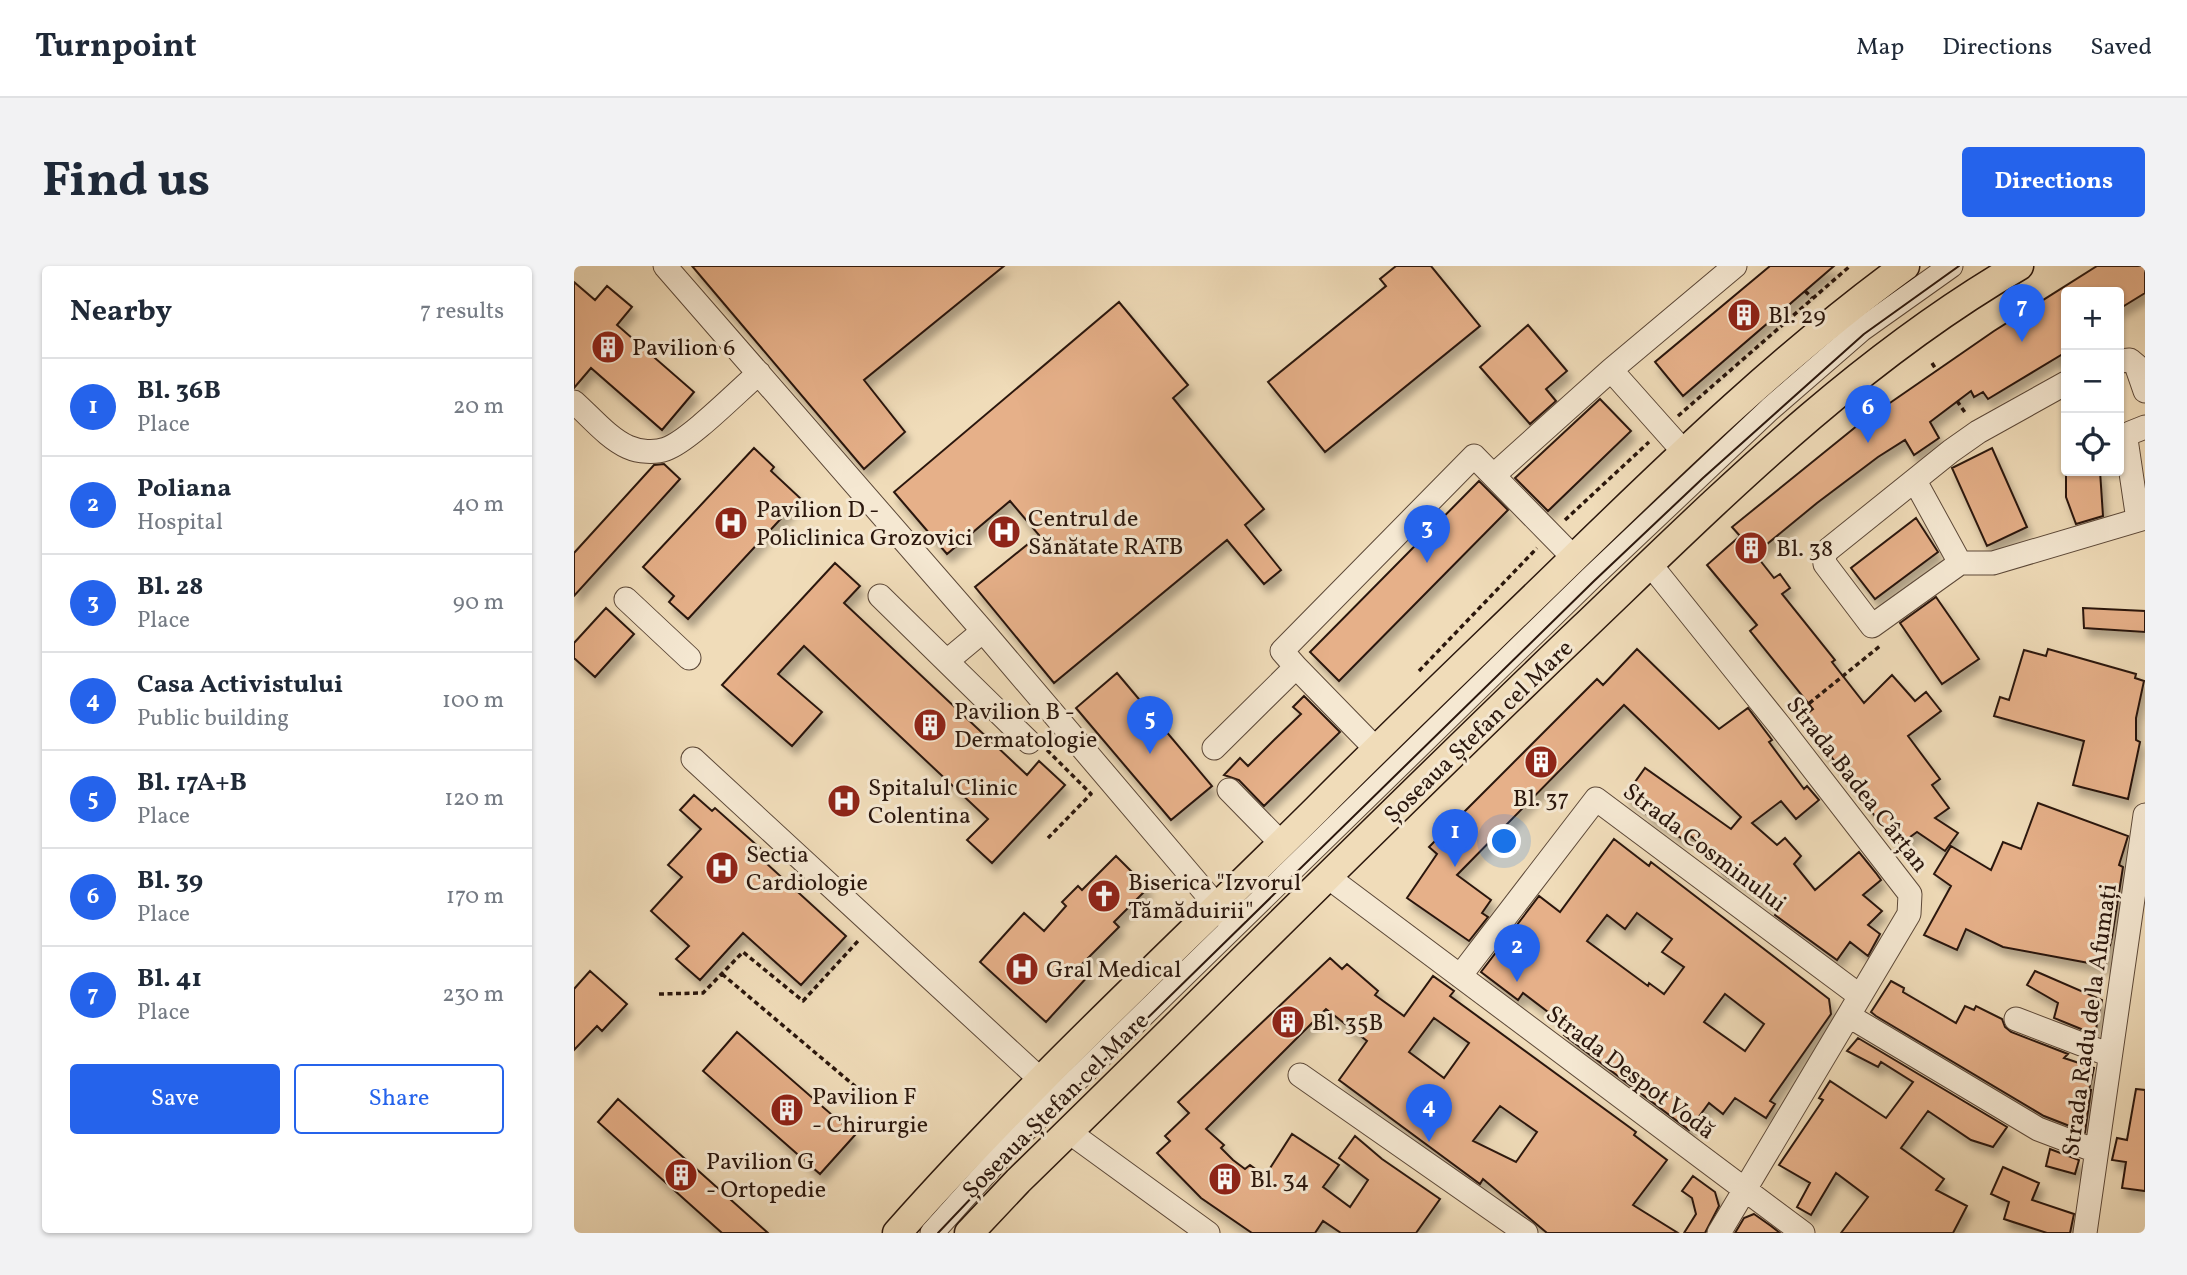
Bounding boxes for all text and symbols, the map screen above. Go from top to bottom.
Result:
text: Turnpoint [35,25,197,71]
text: Map [1856,31,1904,65]
text: Directions [1942,31,2052,65]
text: Saved [2090,31,2152,65]
button: Directions [1962,147,2145,217]
text: Find us [42,148,210,217]
pin: 7 [1999,284,2045,342]
map controls [2061,287,2124,476]
button: + [2061,287,2124,350]
text: Nearby [70,291,172,333]
text: 7 results [420,296,504,328]
building icon: Bl. 29 [1725,296,1763,334]
place label: Bl. 29 [1768,300,1826,334]
building icon: Pavilion 6 [589,328,627,366]
place label: Pavilion 6 [632,332,736,366]
button: − [2061,350,2124,413]
text: Bl. 36B [137,373,221,409]
pin: 6 [1845,385,1891,443]
text: 1 [88,391,98,423]
text: 20 m [453,391,504,423]
text: Place [137,409,190,441]
button: locate [2061,413,2124,476]
text: Poliana [137,471,231,507]
text: 2 [87,489,99,521]
text: 40 m [452,489,504,521]
place label: Pavilion D - Policlinica Grozovici [756,494,973,556]
place label: Centrul de Sănătate RATB [1028,503,1184,565]
hospital icon: Pavilion D - Policlinica Grozovici [712,504,750,542]
pin: 3 [1404,505,1450,563]
text: Hospital [137,507,223,539]
hospital icon: Centrul de Sănătate RATB [985,513,1023,551]
building icon: Bl. 38 [1732,529,1770,567]
place label: Bl. 38 [1776,533,1833,567]
text: Bl. 28 [137,569,204,605]
text: 3 [87,587,99,619]
text: 90 m [453,587,504,619]
text: Place [137,605,190,637]
street label: Șoseaua Ștefan cel Mare [1377,633,1582,832]
text: Casa Activistului [137,667,343,703]
text: 4 [86,685,100,717]
text: 100 m [442,685,504,717]
street label: Strada Badea Cârțan [1777,690,1936,880]
place label: Pavilion B - Dermatologie [954,696,1097,758]
pin: 5 [1127,696,1173,754]
text: Public building [137,703,289,735]
building icon: Pavilion B - Dermatologie [911,706,949,744]
building icon: Bl. 37 [1522,743,1560,781]
text: Bl. 17A+B [137,765,247,801]
place label: Spitalul Clinic Colentina [868,772,1018,834]
street label: Strada Cosminului [1615,776,1793,921]
hospital icon: Spitalul Clinic Colentina [825,782,863,820]
text: 5 [87,783,99,815]
text: 120 m [444,783,504,815]
place label: Bl. 37 [1513,783,1569,817]
text: Place [137,801,190,833]
pin: 1 [1432,809,1478,867]
your location [1487,824,1521,858]
place label: Sectia Cardiologie [746,839,868,901]
hospital icon: Sectia Cardiologie [703,849,741,887]
text: Bl. 39 [137,863,203,899]
place label: Biserica "Izvorul Tămăduirii" [1128,867,1301,929]
church icon: Biserica "Izvorul Tămăduirii" [1085,877,1123,915]
text: 6 [87,881,99,913]
text: 170 m [446,881,504,913]
street label: Strada Radu de la Afumați [2055,882,2127,1159]
text: Place [137,899,190,931]
pin: 2 [1494,924,1540,982]
hospital icon: Gral Medical [1003,950,1041,988]
place label: Gral Medical [1046,954,1181,988]
text: Bl. 41 [137,961,202,997]
text: 7 [88,979,99,1011]
text: 230 m [442,979,504,1011]
text: Place [137,997,190,1029]
street label: Strada Despot Vodă [1538,998,1722,1149]
building icon: Bl. 35B [1269,1003,1307,1041]
street label: Șoseaua Ștefan cel Mare [955,1005,1157,1207]
place label: Bl. 35B [1312,1007,1383,1041]
button: Save [70,1064,280,1134]
button: Share [294,1064,504,1134]
place label: Pavilion F - Chirurgie [812,1081,928,1143]
pin: 4 [1406,1084,1452,1142]
building icon: Pavilion F - Chirurgie [768,1091,806,1129]
place label: Pavilion G - Ortopedie [706,1146,826,1208]
building icon: Pavilion G - Ortopedie [662,1156,700,1194]
building icon: Bl. 34 [1206,1160,1244,1198]
place label: Bl. 34 [1250,1164,1309,1198]

